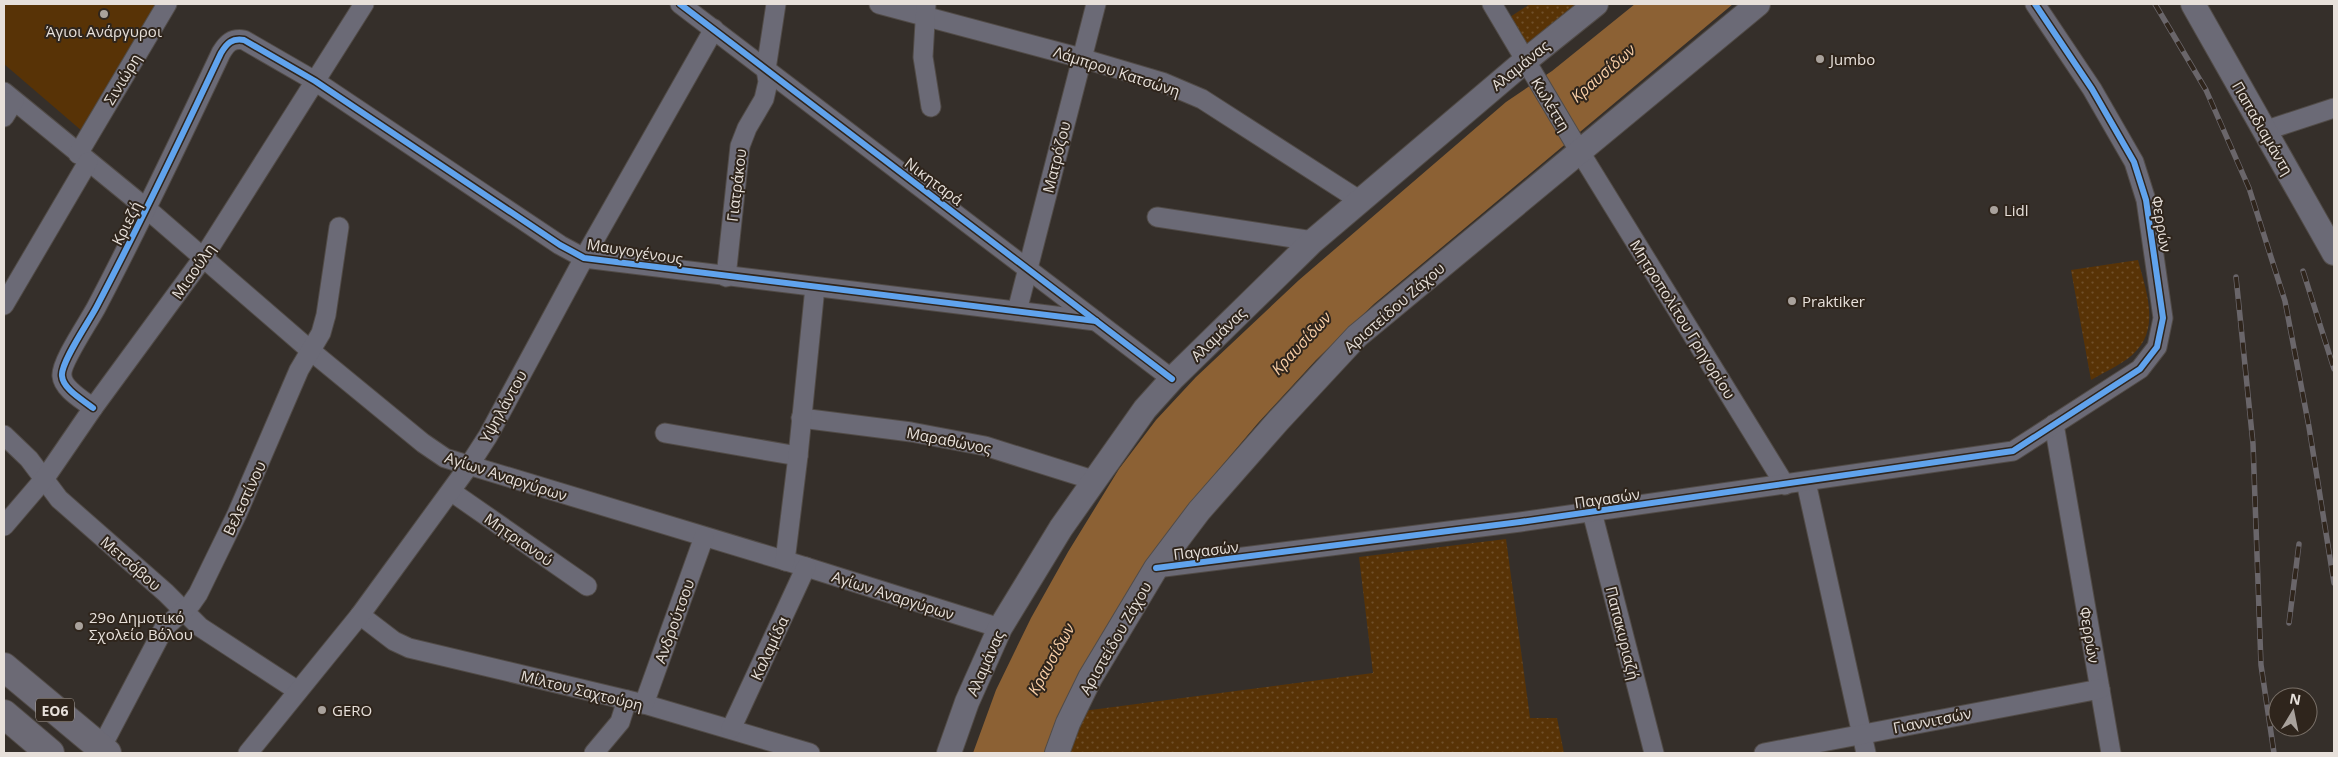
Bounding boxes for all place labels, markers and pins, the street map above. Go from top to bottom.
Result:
marker: Άγιοι Ανάργυροι [98,8,110,20]
place label: Άγιοι Ανάργυροι [46,21,162,41]
place label: Jumbo [1828,49,1875,69]
marker: Jumbo [1814,53,1826,65]
place label: Lidl [2004,200,2029,220]
marker: Lidl [1988,204,2000,216]
place label: Praktiker [1802,291,1865,311]
marker: Praktiker [1786,295,1798,307]
place label: 29ο Δημοτικό Σχολείο Βόλου [89,607,193,644]
marker: 29ο Δημοτικό Σχολείο Βόλου [73,620,85,632]
place label: GERO [332,700,372,720]
marker: GERO [316,704,328,716]

